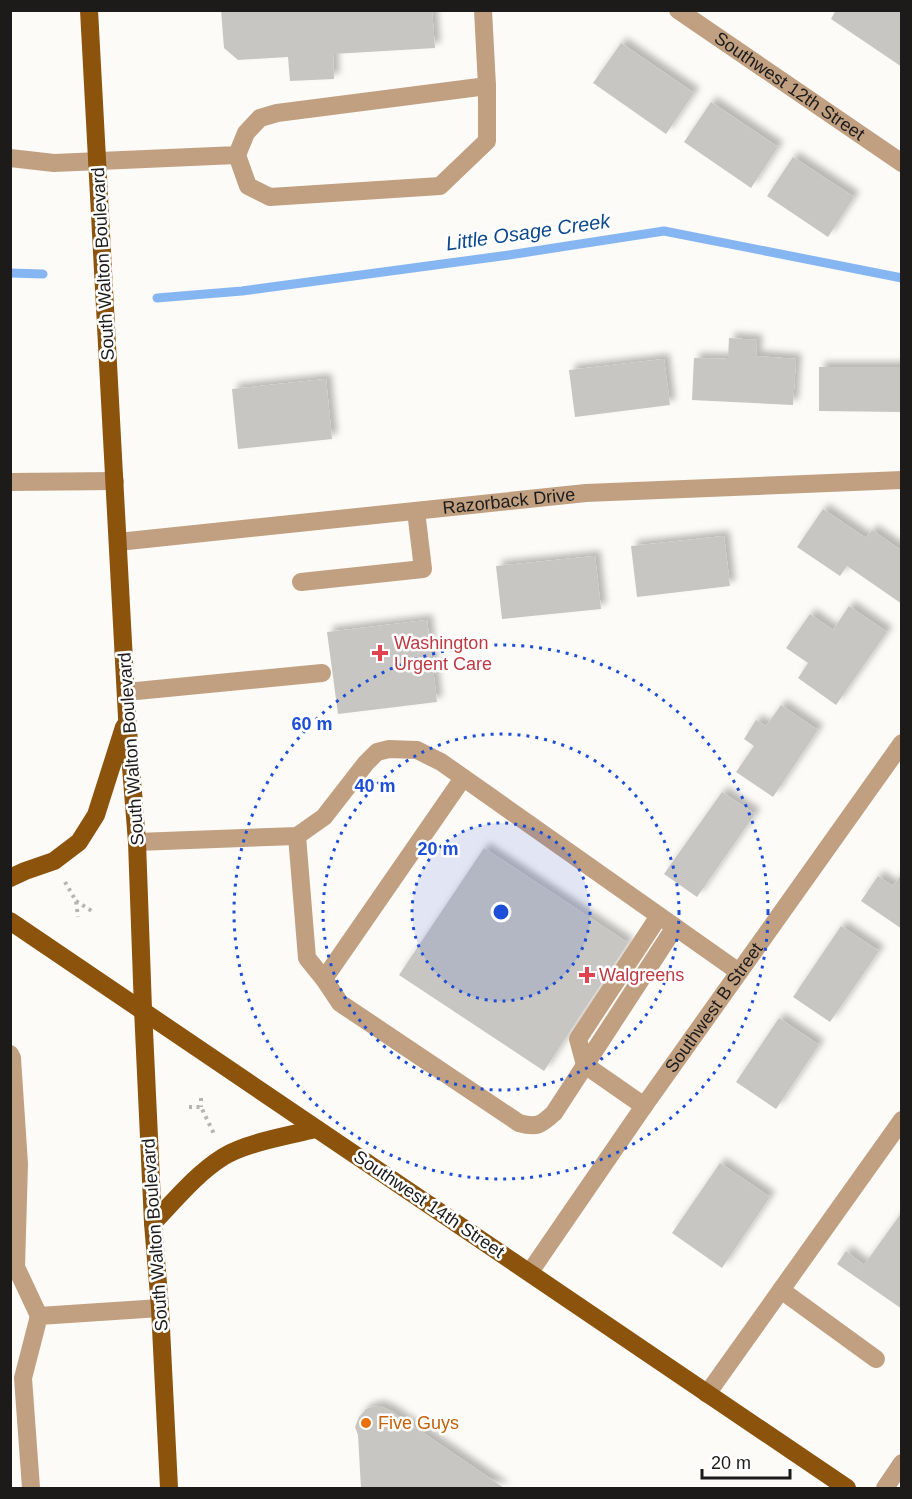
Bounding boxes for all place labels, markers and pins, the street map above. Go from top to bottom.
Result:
place label: Washington Urgent Care [394,633,492,674]
marker: Washington Urgent Care [371,644,389,662]
centre of rings [491,902,511,922]
place label: Walgreens [599,965,684,985]
marker: Walgreens [580,968,594,982]
place label: Five Guys [378,1413,459,1433]
marker: Five Guys [359,1416,373,1430]

